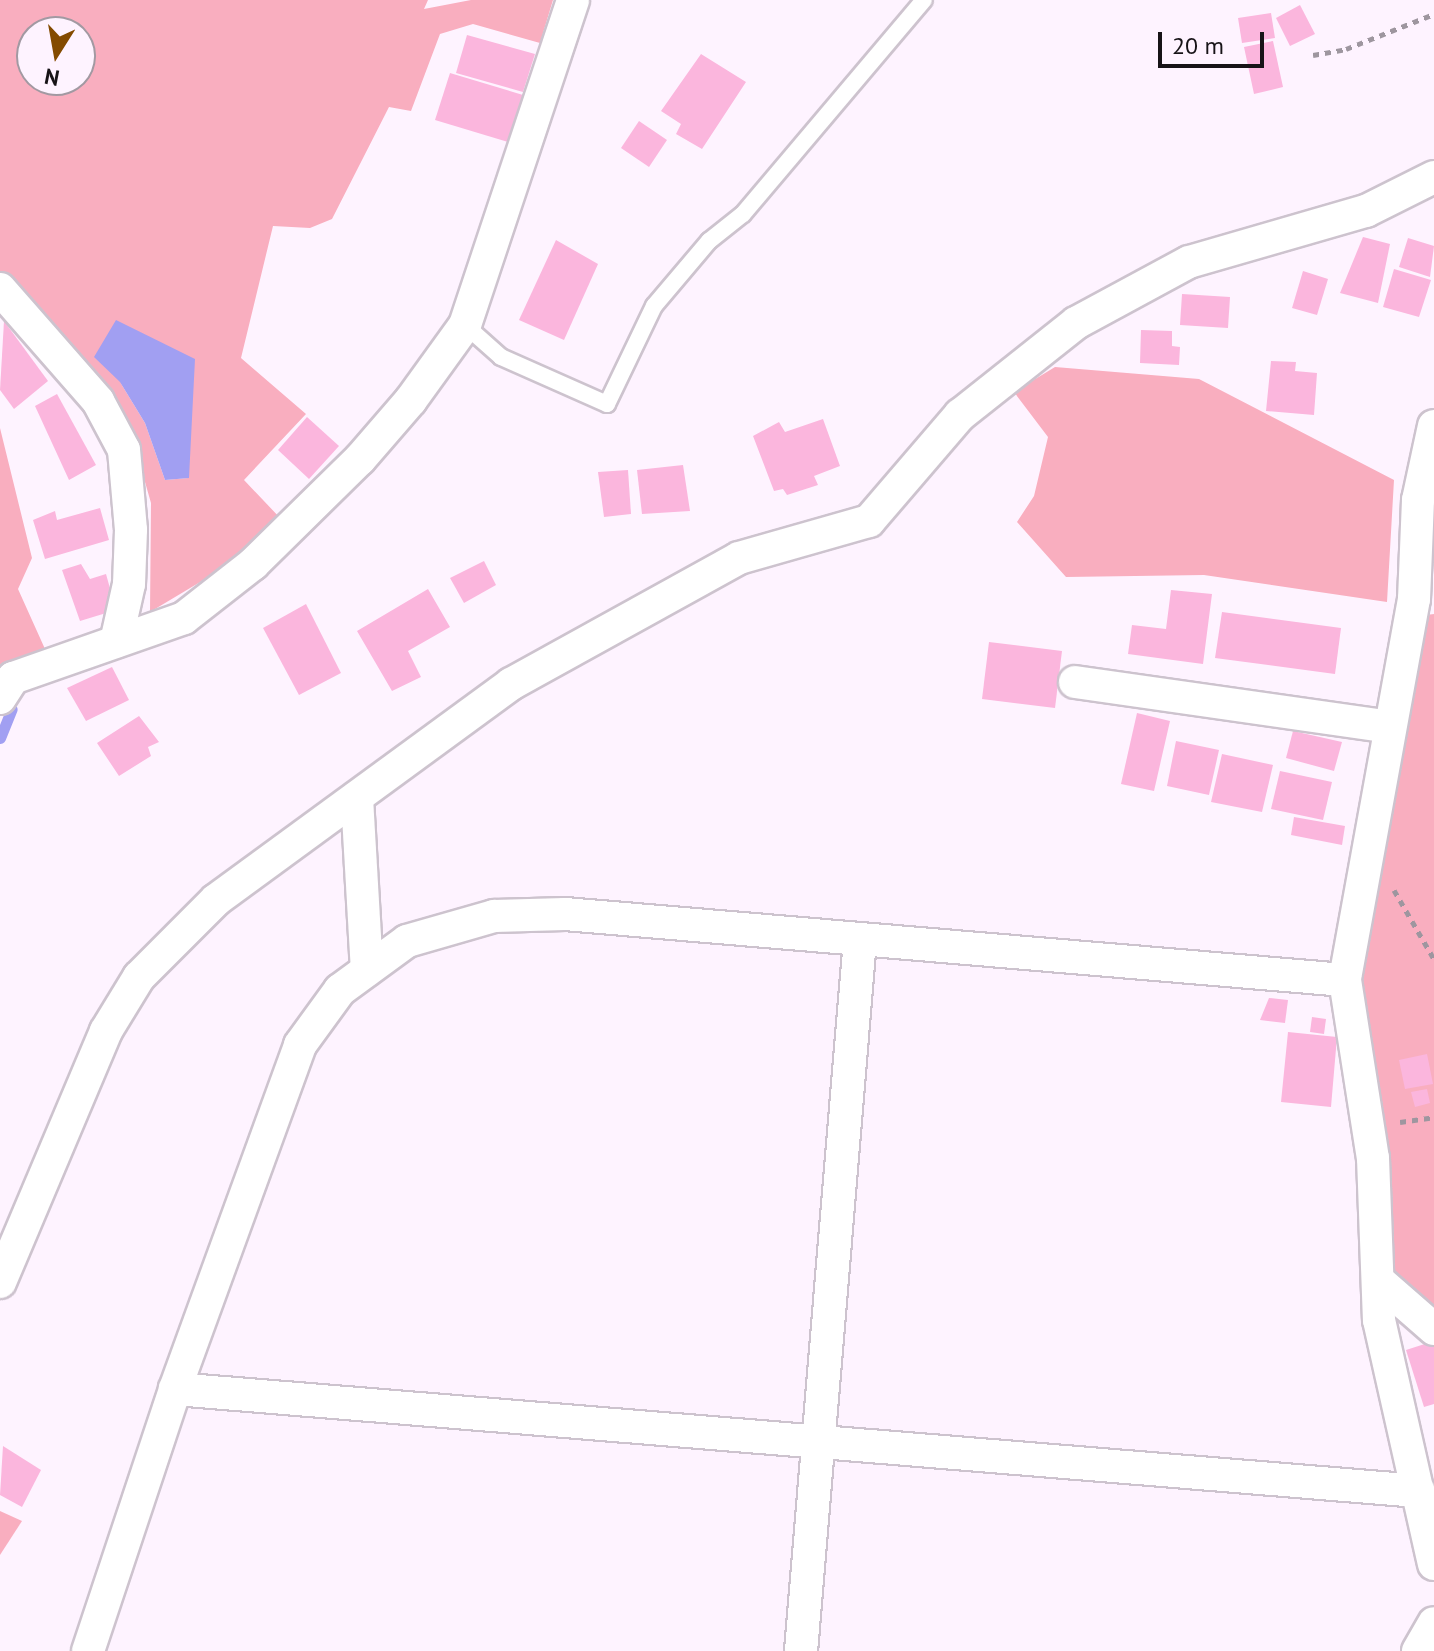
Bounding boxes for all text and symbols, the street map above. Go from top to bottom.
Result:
north arrow [16,16,96,96]
scale bar [1162,16,1268,66]
text: 20 m [1172,30,1224,61]
text: N [42,62,62,93]

